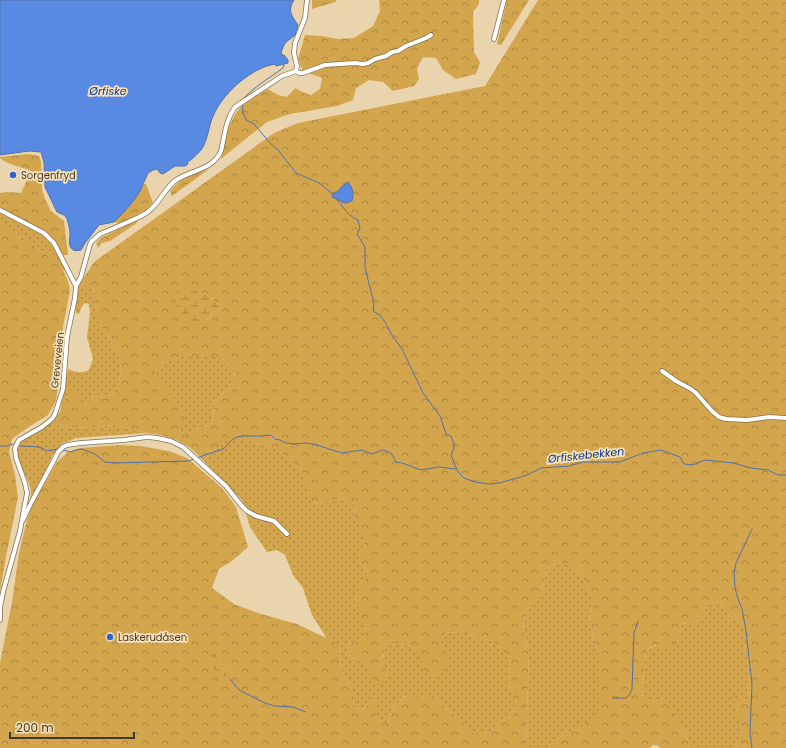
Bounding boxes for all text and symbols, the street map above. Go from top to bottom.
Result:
water label: Ørfiske [88,83,127,99]
place label: Sorgenfryd [21,168,76,183]
marker: Sorgenfryd [8,170,18,180]
street label: Greveveien [47,331,68,389]
water label: Ørfiskebekken [546,443,625,467]
place label: Laskerudåsen [118,630,187,645]
marker: Laskerudåsen [105,632,115,642]
scale bar [10,714,134,740]
text: 200 m [16,719,54,736]

